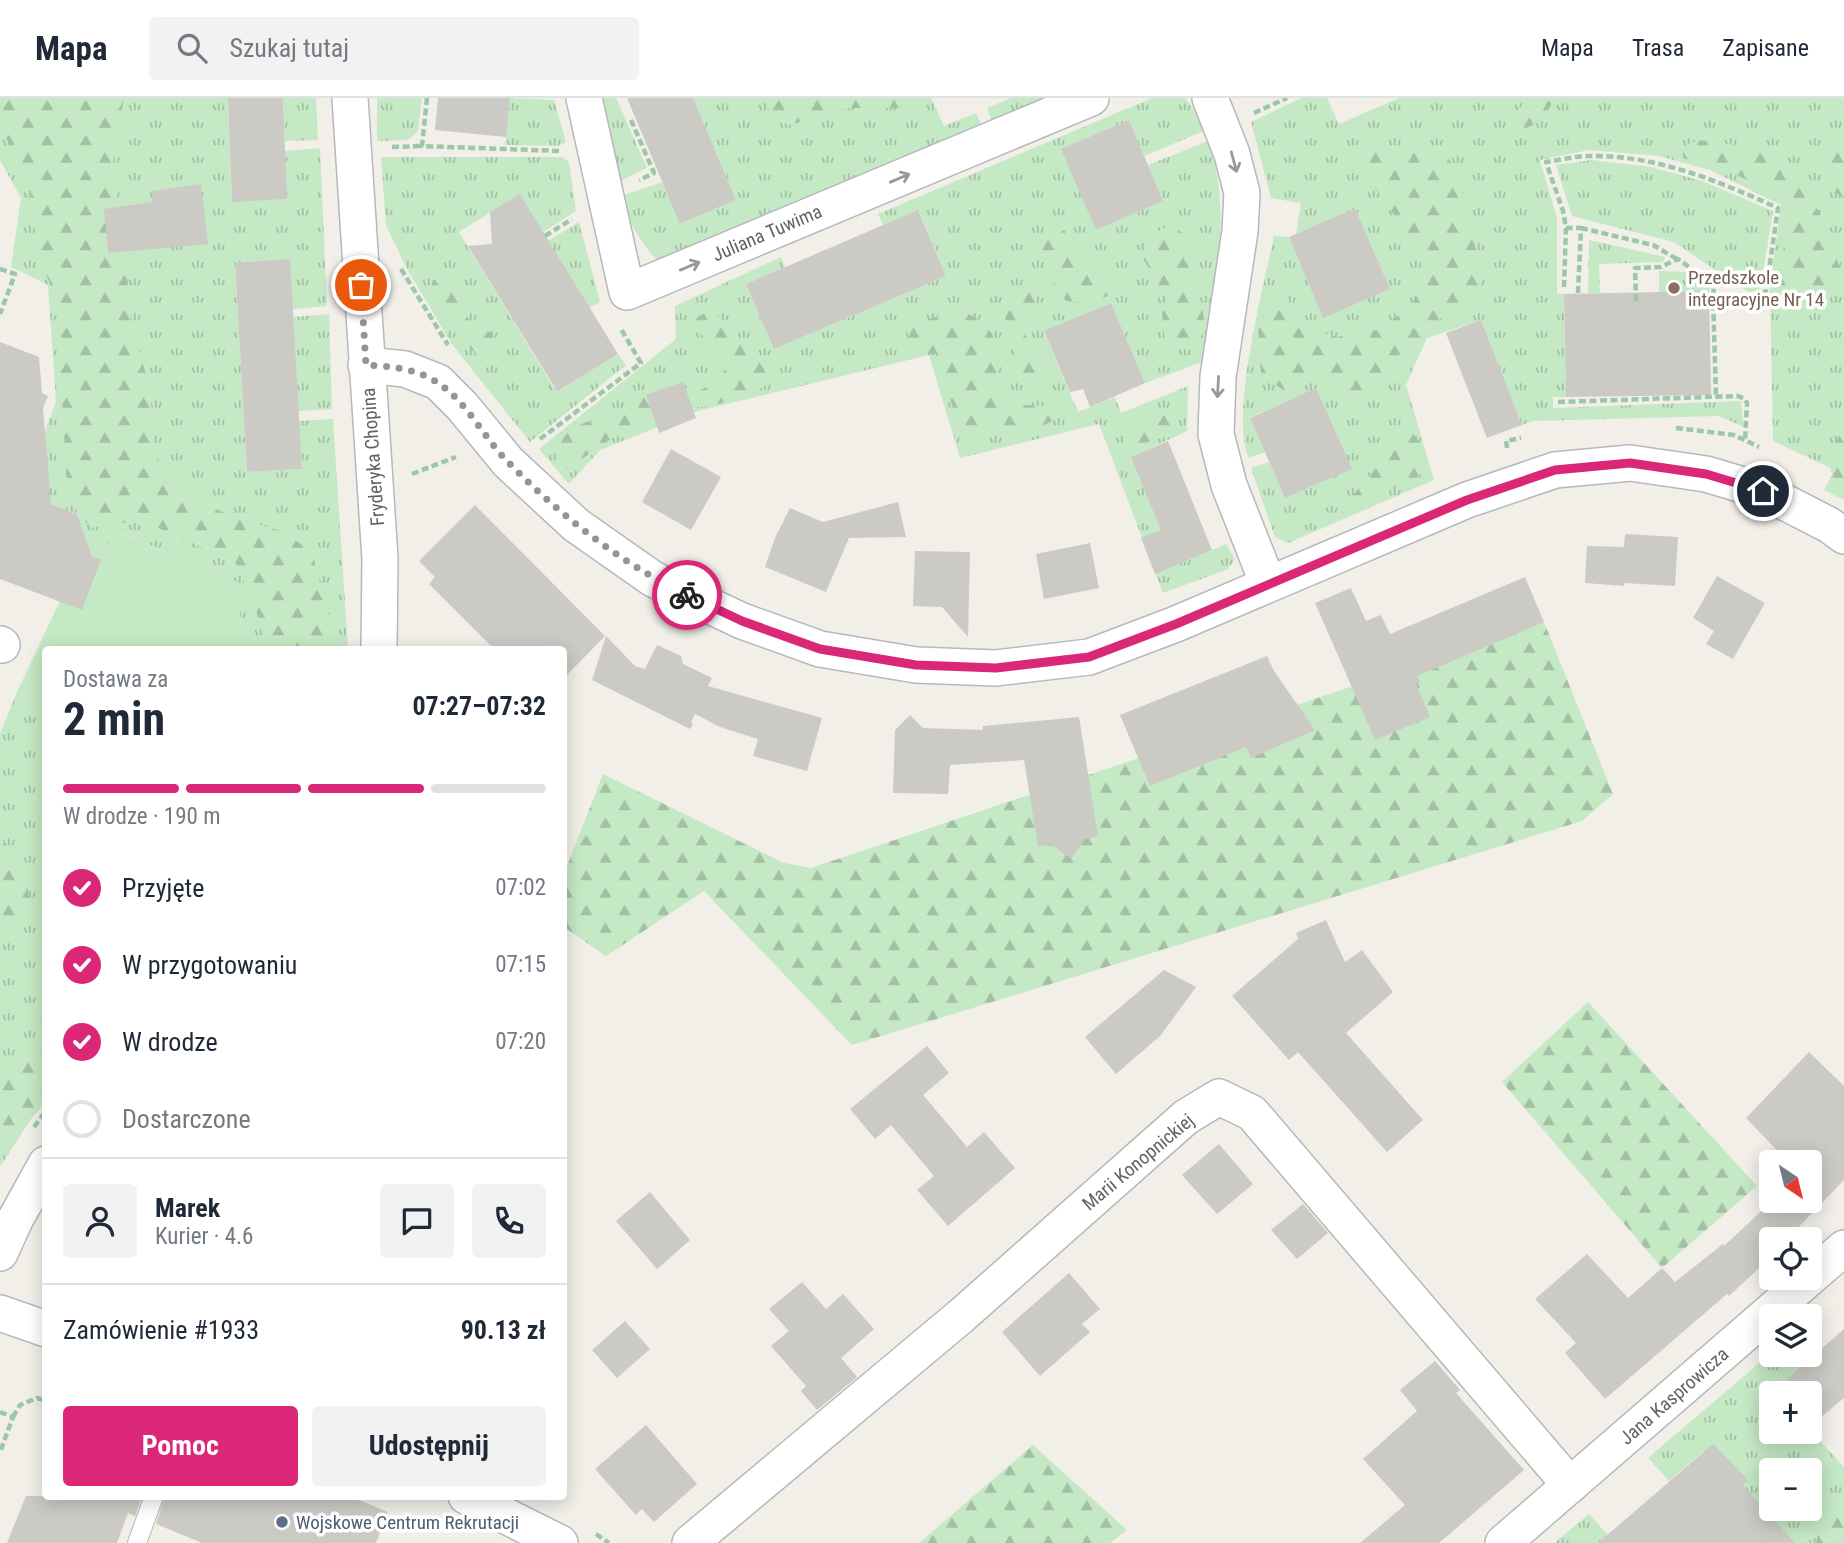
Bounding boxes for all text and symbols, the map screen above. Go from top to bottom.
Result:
search box [149,17,639,80]
text: Mapa [35,29,107,68]
icon: search [173,29,211,67]
text: Szukaj tutaj [229,33,349,63]
text: Mapa [1541,34,1594,62]
text: Trasa [1632,34,1684,62]
text: Zapisane [1722,34,1809,62]
one-way arrow [1228,150,1241,173]
one-way arrow [889,170,911,183]
street label: Juliana Tuwima [709,200,825,266]
pin [331,255,391,315]
one-way arrow [679,258,701,271]
icon: bag [342,266,380,304]
place label: Przedszkole integracyjne Nr 14 [1688,266,1824,311]
marker: Przedszkole integracyjne Nr 14 [1666,280,1682,296]
one-way arrow [1212,375,1225,398]
street label: Fryderyka Chopina [357,387,389,527]
pin [1733,461,1793,521]
icon: home [1744,472,1782,510]
courier [652,560,722,630]
icon: bike [668,576,706,614]
text: Dostawa za [63,666,168,693]
text: 07:27–07:32 [412,691,546,721]
text: 2 min [63,692,165,746]
text: W drodze · 190 m [63,803,220,830]
icon: check [63,869,101,907]
text: Przyjęte [122,873,204,903]
text: 07:02 [495,874,546,901]
icon: check [63,946,101,984]
text: W przygotowaniu [122,950,297,980]
text: 07:15 [495,951,546,978]
icon: check [63,1023,101,1061]
text: W drodze [122,1027,218,1057]
text: 07:20 [495,1028,546,1055]
text: Dostarczone [122,1104,251,1134]
street label: Marii Konopnickiej [1078,1109,1198,1215]
north arrow [1759,1150,1822,1213]
map controls [1759,1150,1822,1521]
button: person [63,1184,137,1258]
button: chat [380,1184,454,1258]
button: phone [472,1184,546,1258]
text: Marek [155,1193,220,1223]
text: Kurier · 4.6 [155,1223,253,1250]
button: locate [1759,1227,1822,1290]
button: layers [1759,1304,1822,1367]
text: Zamówienie #1933 [63,1315,259,1345]
text: 90.13 zł [461,1315,546,1345]
street label: Jana Kasprowicza [1615,1343,1733,1449]
button: + [1759,1381,1822,1444]
button: Pomoc [63,1406,298,1486]
button: Udostępnij [312,1406,546,1486]
button: − [1759,1458,1822,1521]
place label: Wojskowe Centrum Rekrutacji [296,1511,519,1534]
marker: Wojskowe Centrum Rekrutacji [274,1514,290,1530]

